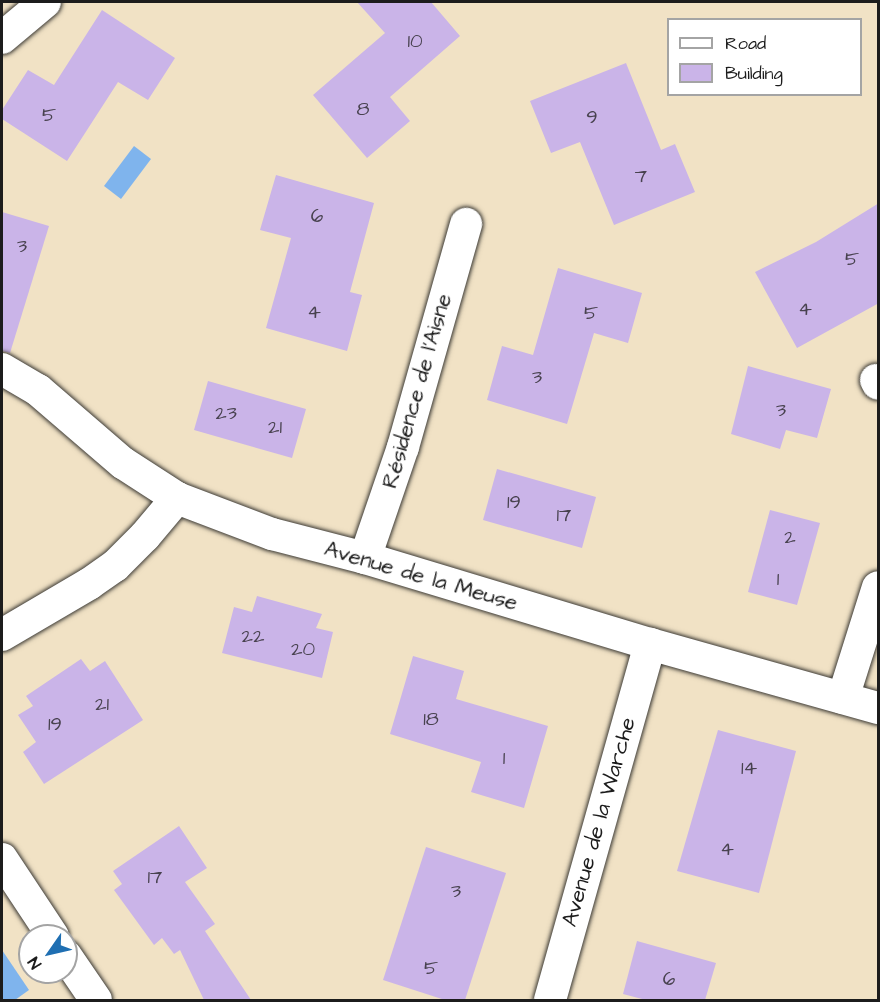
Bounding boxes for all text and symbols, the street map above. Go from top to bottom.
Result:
legend [667,18,862,96]
house number: 10 [407,29,423,53]
text: Road [725,31,766,56]
text: Building [725,61,783,86]
house number: 8 [357,97,369,121]
house number: 5 [42,103,56,127]
house number: 9 [586,105,598,129]
house number: 7 [635,164,647,188]
house number: 6 [311,204,323,228]
house number: 3 [17,234,27,258]
house number: 5 [845,247,859,271]
street label: Résidence de l'Aisne [377,291,457,491]
house number: 4 [798,297,812,321]
house number: 4 [307,300,321,324]
house number: 5 [584,301,598,325]
house number: 3 [532,365,542,389]
house number: 3 [776,398,786,422]
house number: 23 [215,401,237,425]
house number: 21 [268,415,282,439]
house number: 19 [507,490,521,514]
house number: 17 [557,503,571,527]
house number: 2 [784,525,796,549]
street label: Avenue de la Meuse [321,536,521,616]
house number: 1 [777,567,779,591]
house number: 22 [242,624,264,648]
house number: 20 [291,637,315,661]
house number: 21 [95,692,109,716]
house number: 18 [423,707,439,731]
house number: 19 [48,712,62,736]
street label: Avenue de la Warche [556,714,642,930]
house number: 1 [503,746,505,770]
house number: 14 [741,756,757,780]
house number: 4 [720,837,734,861]
house number: 17 [148,865,162,889]
house number: 3 [451,879,461,903]
north arrow [18,924,78,984]
text: N [23,953,47,973]
house number: 5 [424,956,438,980]
house number: 6 [663,967,675,991]

